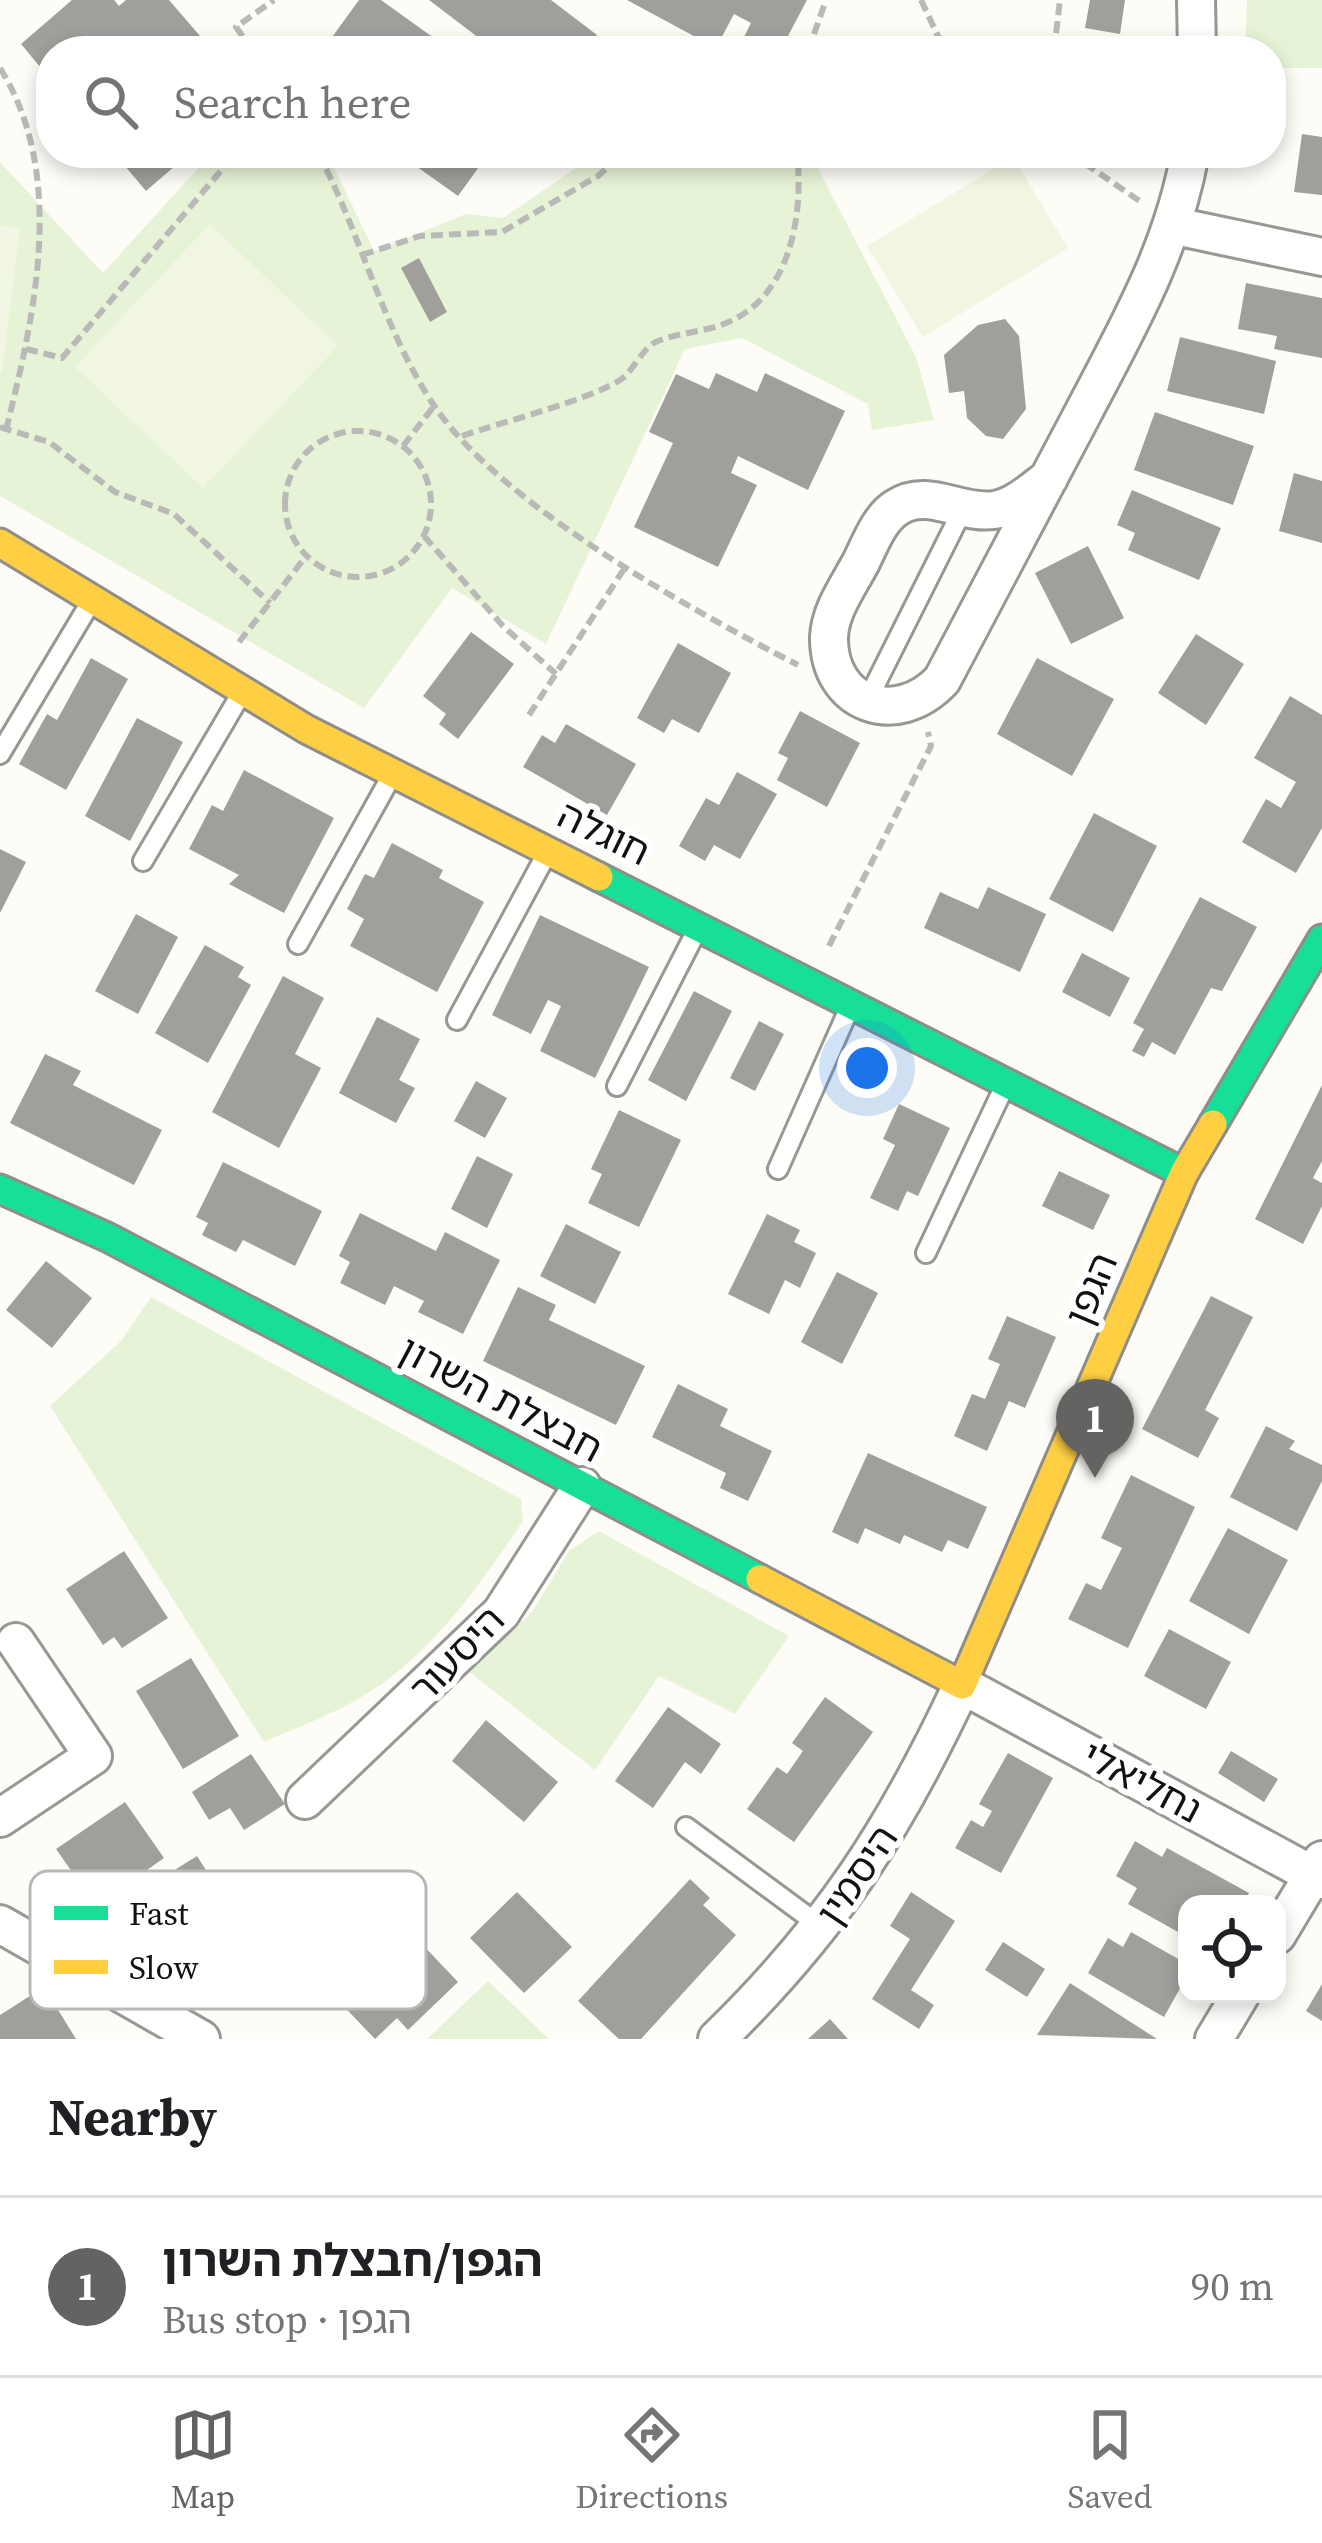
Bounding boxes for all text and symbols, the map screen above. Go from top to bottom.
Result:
search box [36,36,1286,168]
icon: search [78,69,144,135]
text: Search here [174,71,411,133]
street label: חוגלה [549,788,659,878]
your location [837,1038,897,1098]
street label: הגפן [1052,1244,1130,1334]
street label: חבצלת השרון [390,1323,612,1475]
pin: 1 [1056,1379,1134,1478]
street label: היסעור [398,1594,516,1714]
street label: נחליאלי [1073,1728,1211,1836]
street label: היסמין [804,1814,910,1936]
legend [30,1871,426,2009]
text: Fast [129,1891,189,1936]
map controls [1178,1895,1286,2003]
button: locate [1178,1895,1286,2003]
text: Slow [129,1945,199,1990]
text: Nearby [48,2082,217,2152]
text: הגפן/חבצלת השרון [162,2229,543,2291]
text: 1 [76,2260,98,2313]
text: 90 m [1191,2260,1274,2313]
text: Bus stop · הגפן [162,2293,412,2346]
tab: Map [170,2402,236,2519]
tab: Directions [575,2402,728,2519]
tab: Saved [1068,2402,1152,2519]

